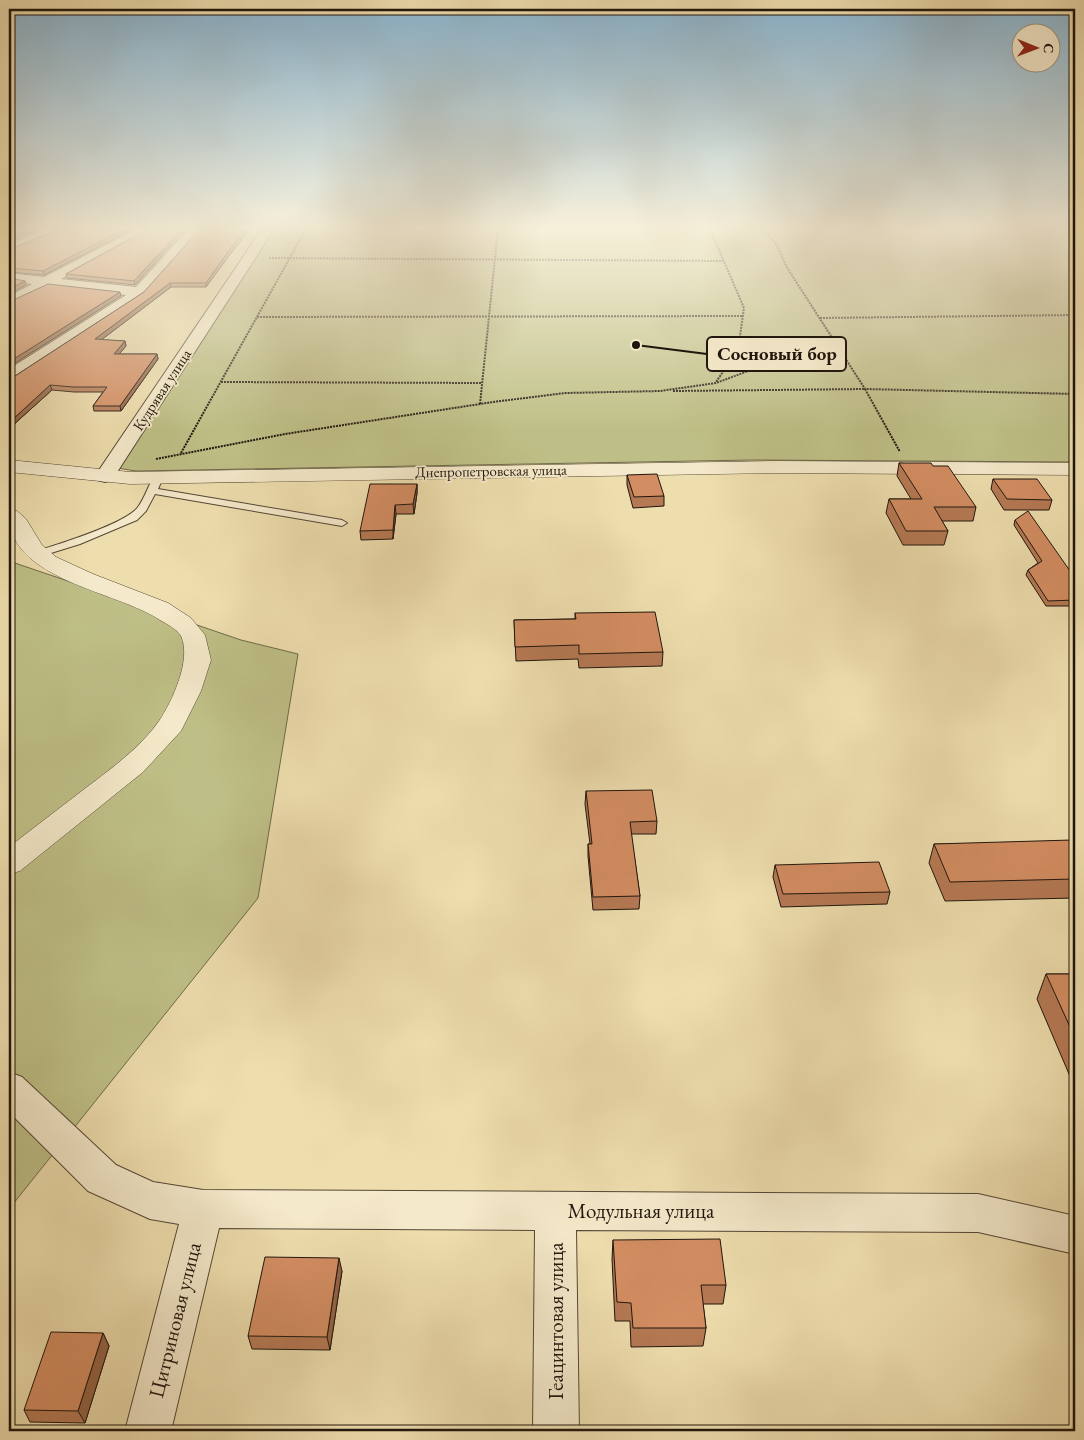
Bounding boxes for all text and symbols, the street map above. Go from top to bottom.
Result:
north arrow [1012,22,1062,72]
text: С [1040,43,1058,53]
callout: Сосновый бор [707,337,846,371]
text: Сосновый бор [717,341,837,366]
street label: Кудрявая улица [128,345,195,434]
street label: Днепропетровская улица [415,460,567,481]
street label: Модульная улица [568,1197,715,1224]
street label: Цитриновая улица [142,1239,207,1400]
street label: Геацинтовая улица [542,1242,569,1400]

